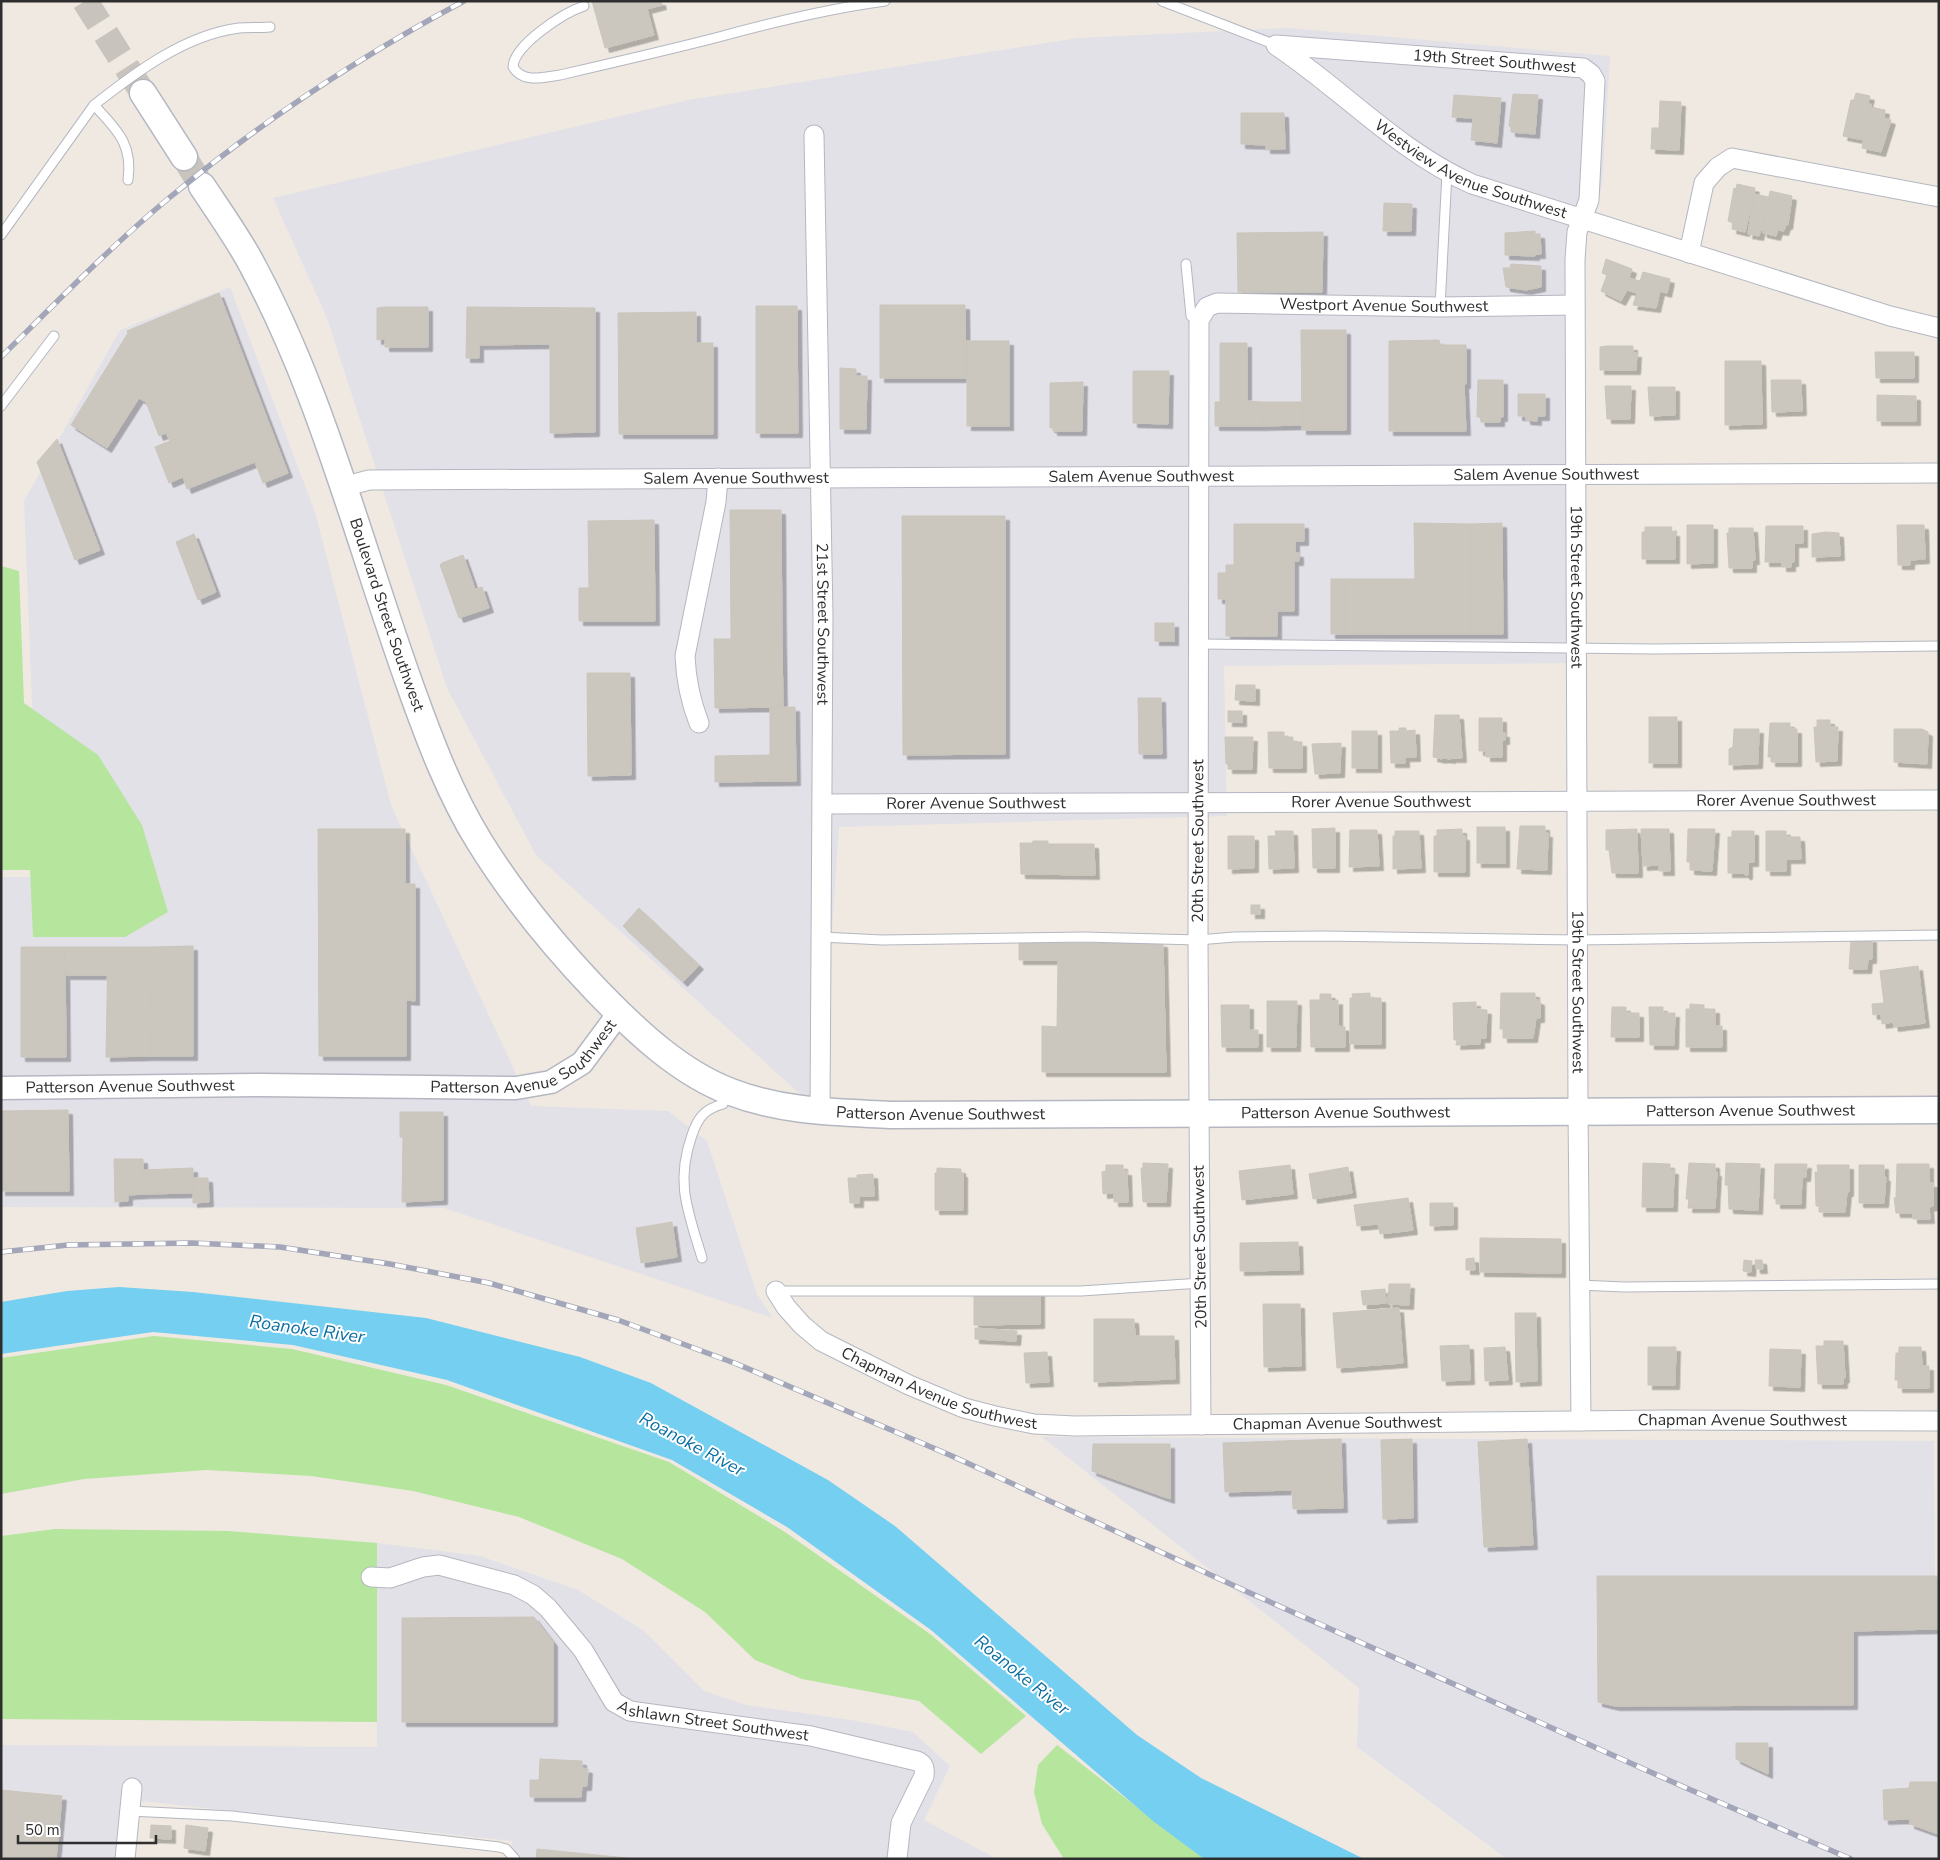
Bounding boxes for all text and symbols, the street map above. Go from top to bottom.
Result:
street label: 19th Street Southwest [1412,44,1577,78]
street label: Westview Avenue Southwest [1370,114,1570,224]
street label: Westport Avenue Southwest [1279,293,1489,318]
street label: Salem Avenue Southwest [1453,463,1639,486]
street label: Salem Avenue Southwest [1048,465,1234,488]
street label: Salem Avenue Southwest [643,467,829,490]
street label: 19th Street Southwest [1565,505,1587,669]
street label: Boulevard Street Southwest [344,515,430,715]
street label: 21st Street Southwest [811,543,834,705]
street label: 20th Street Southwest [1187,759,1209,923]
street label: Rorer Avenue Southwest [1696,789,1876,812]
street label: Rorer Avenue Southwest [1291,791,1471,813]
street label: Rorer Avenue Southwest [886,792,1066,815]
street label: 19th Street Southwest [1566,910,1589,1074]
street label: Patterson Avenue Southwest [430,1015,622,1099]
street label: Patterson Avenue Southwest [25,1074,235,1099]
street label: Patterson Avenue Southwest [1646,1099,1856,1122]
street label: Patterson Avenue Southwest [835,1101,1046,1126]
street label: Patterson Avenue Southwest [1241,1101,1451,1124]
street label: 20th Street Southwest [1188,1165,1212,1329]
water label: Roanoke River [248,1309,367,1349]
street label: Chapman Avenue Southwest [837,1342,1038,1435]
water label: Roanoke River [635,1406,749,1482]
street label: Chapman Avenue Southwest [1638,1409,1847,1432]
street label: Chapman Avenue Southwest [1233,1411,1442,1435]
water label: Roanoke River [969,1629,1075,1721]
street label: Ashlawn Street Southwest [613,1695,810,1747]
scale bar [18,1812,155,1844]
text: 50 m [25,1820,60,1840]

